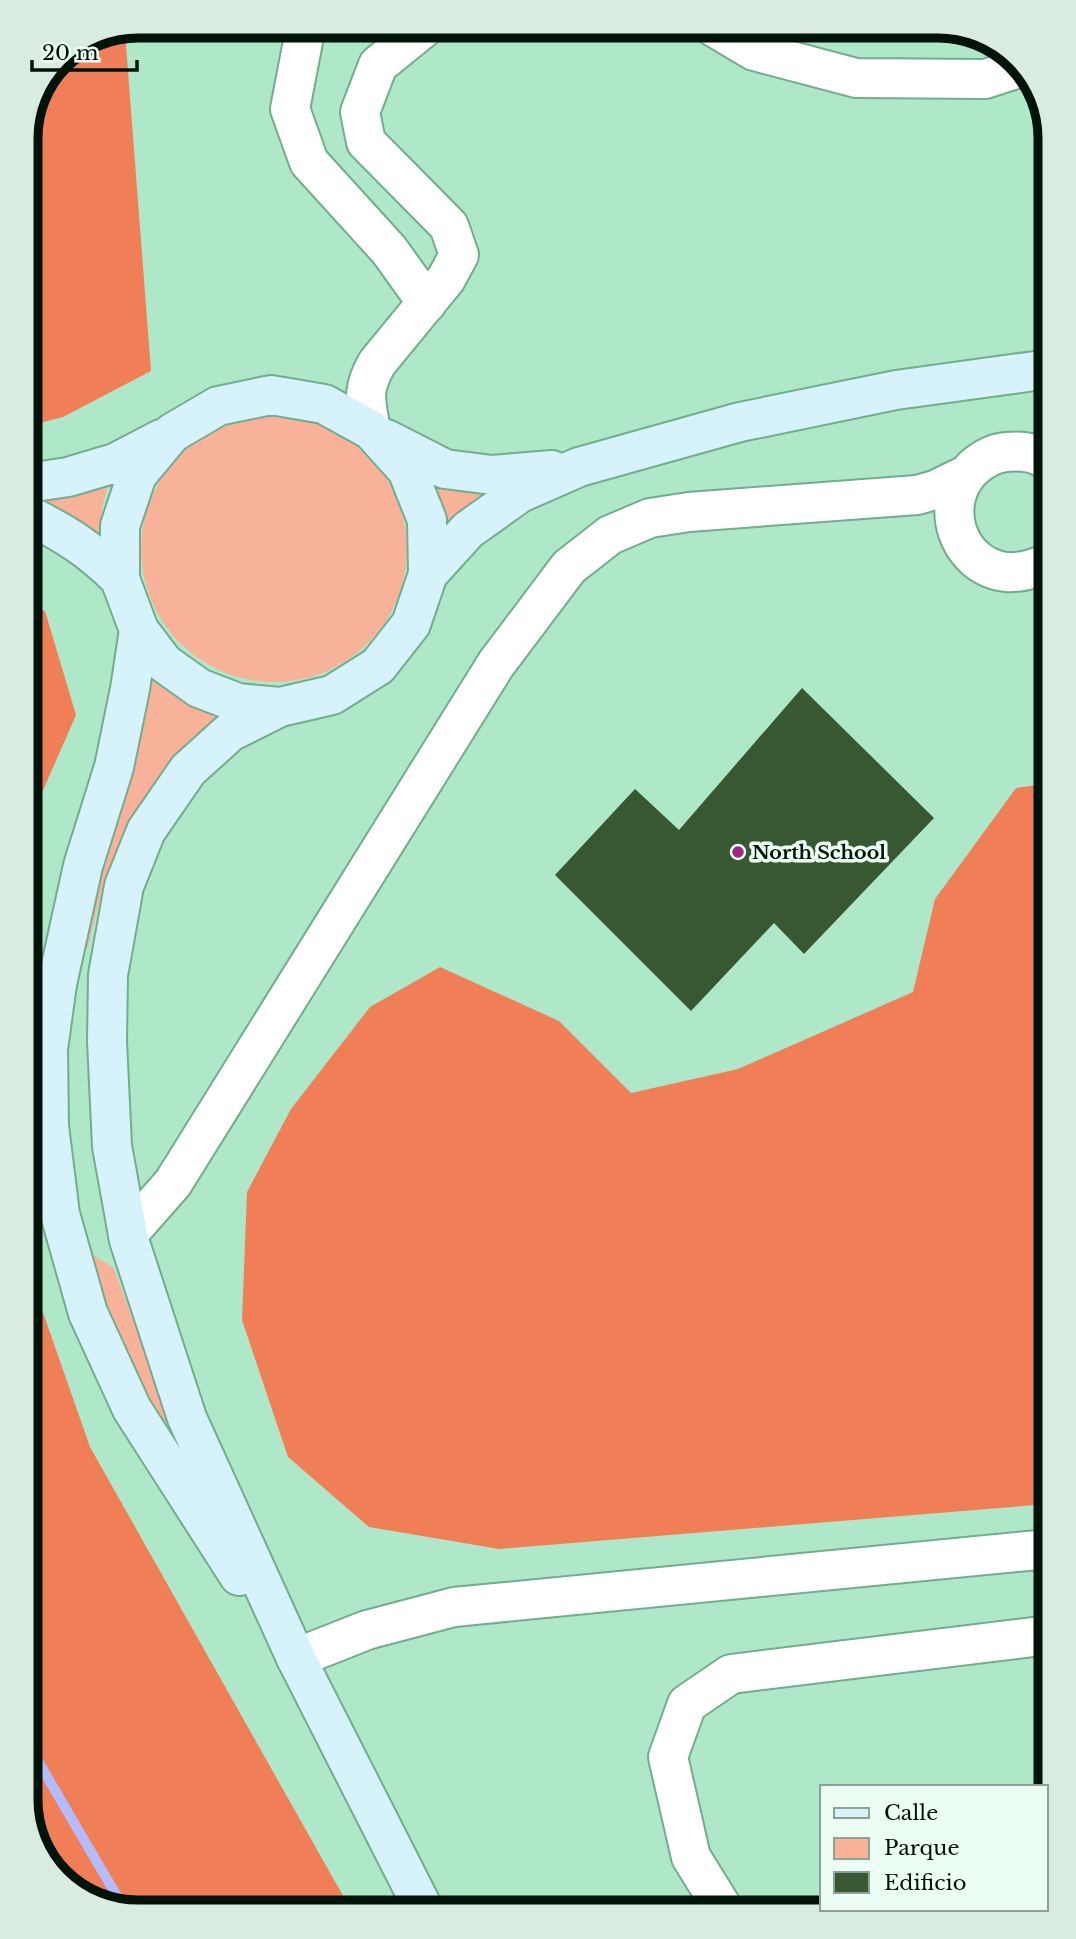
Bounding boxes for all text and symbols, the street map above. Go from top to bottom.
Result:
scale bar [32,28,136,72]
text: 20 m [42,40,99,66]
place label: North School [752,841,886,864]
marker: North School [730,844,746,860]
legend [820,1785,1048,1911]
text: Calle [884,1800,938,1826]
text: Parque [884,1835,959,1861]
text: Edificio [884,1870,966,1896]

